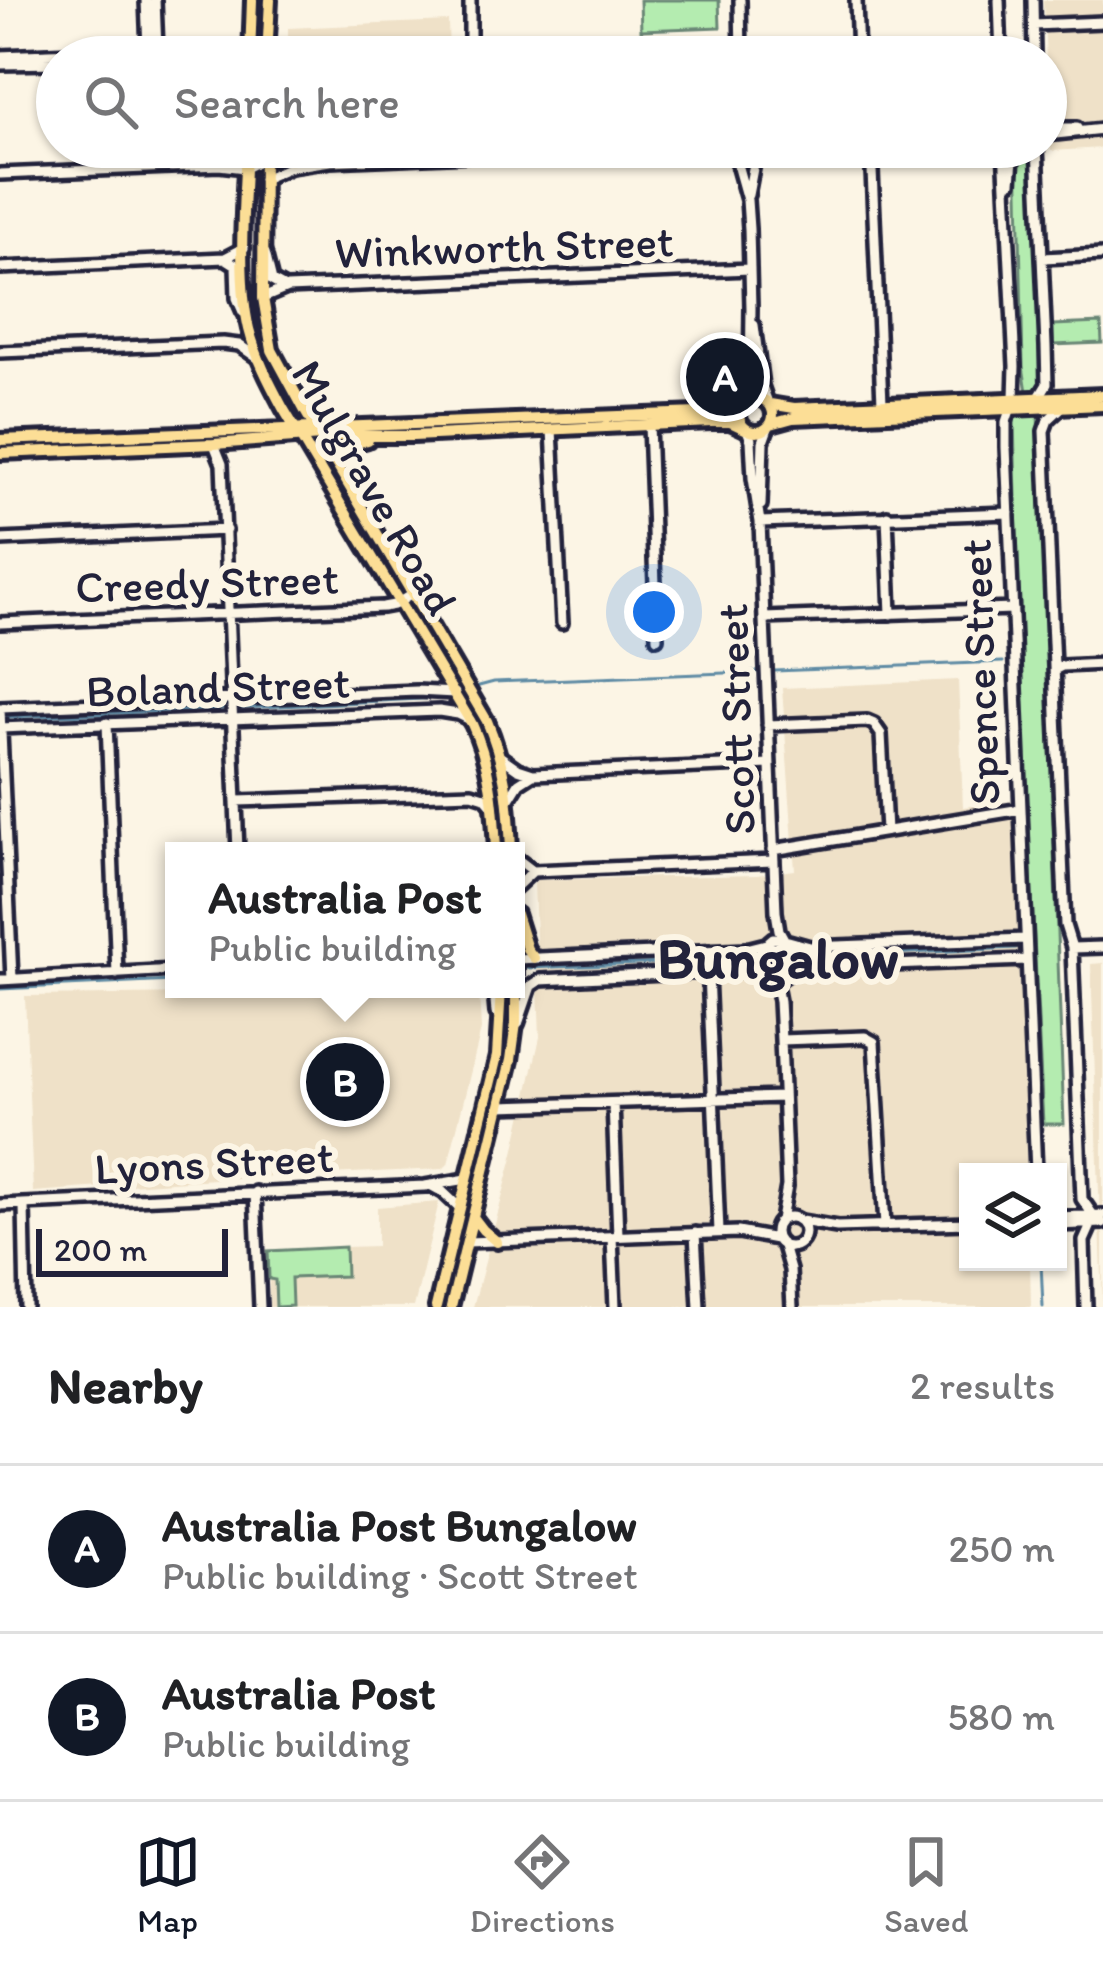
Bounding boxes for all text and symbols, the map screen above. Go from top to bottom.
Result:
search box [36,36,1067,168]
icon: search [78,69,144,135]
text: Search here [174,75,400,129]
street label: Winkworth Street [333,213,675,279]
pin: A [686,332,764,422]
street label: Mulgrave Road [280,350,470,624]
street label: Spence Street [947,538,1011,806]
street label: Creedy Street [74,550,340,614]
your location [624,582,684,642]
street label: Scott Street [704,602,766,836]
street label: Boland Street [85,654,351,718]
popup [165,842,525,998]
text: Australia Post [208,870,482,924]
text: Public building [208,924,457,971]
district label: Bungalow [657,924,899,992]
pin: B [306,1037,384,1127]
street label: Lyons Street [93,1129,335,1195]
map controls [959,1163,1067,1271]
button: layers [959,1163,1067,1271]
scale bar [36,1223,228,1276]
text: 200 m [54,1230,147,1269]
text: Nearby [48,1355,203,1416]
text: 2 results [910,1362,1055,1409]
text: Australia Post Bungalow [162,1498,637,1552]
text: A [75,1525,99,1572]
text: 250 m [948,1525,1055,1572]
text: Public building · Scott Street [162,1552,638,1599]
text: Australia Post [162,1666,435,1720]
text: B [74,1693,100,1740]
text: 580 m [948,1693,1055,1740]
text: Public building [162,1720,410,1767]
tab: Map [135,1829,201,1940]
tab: Directions [470,1829,615,1940]
tab: Saved [884,1829,968,1940]

